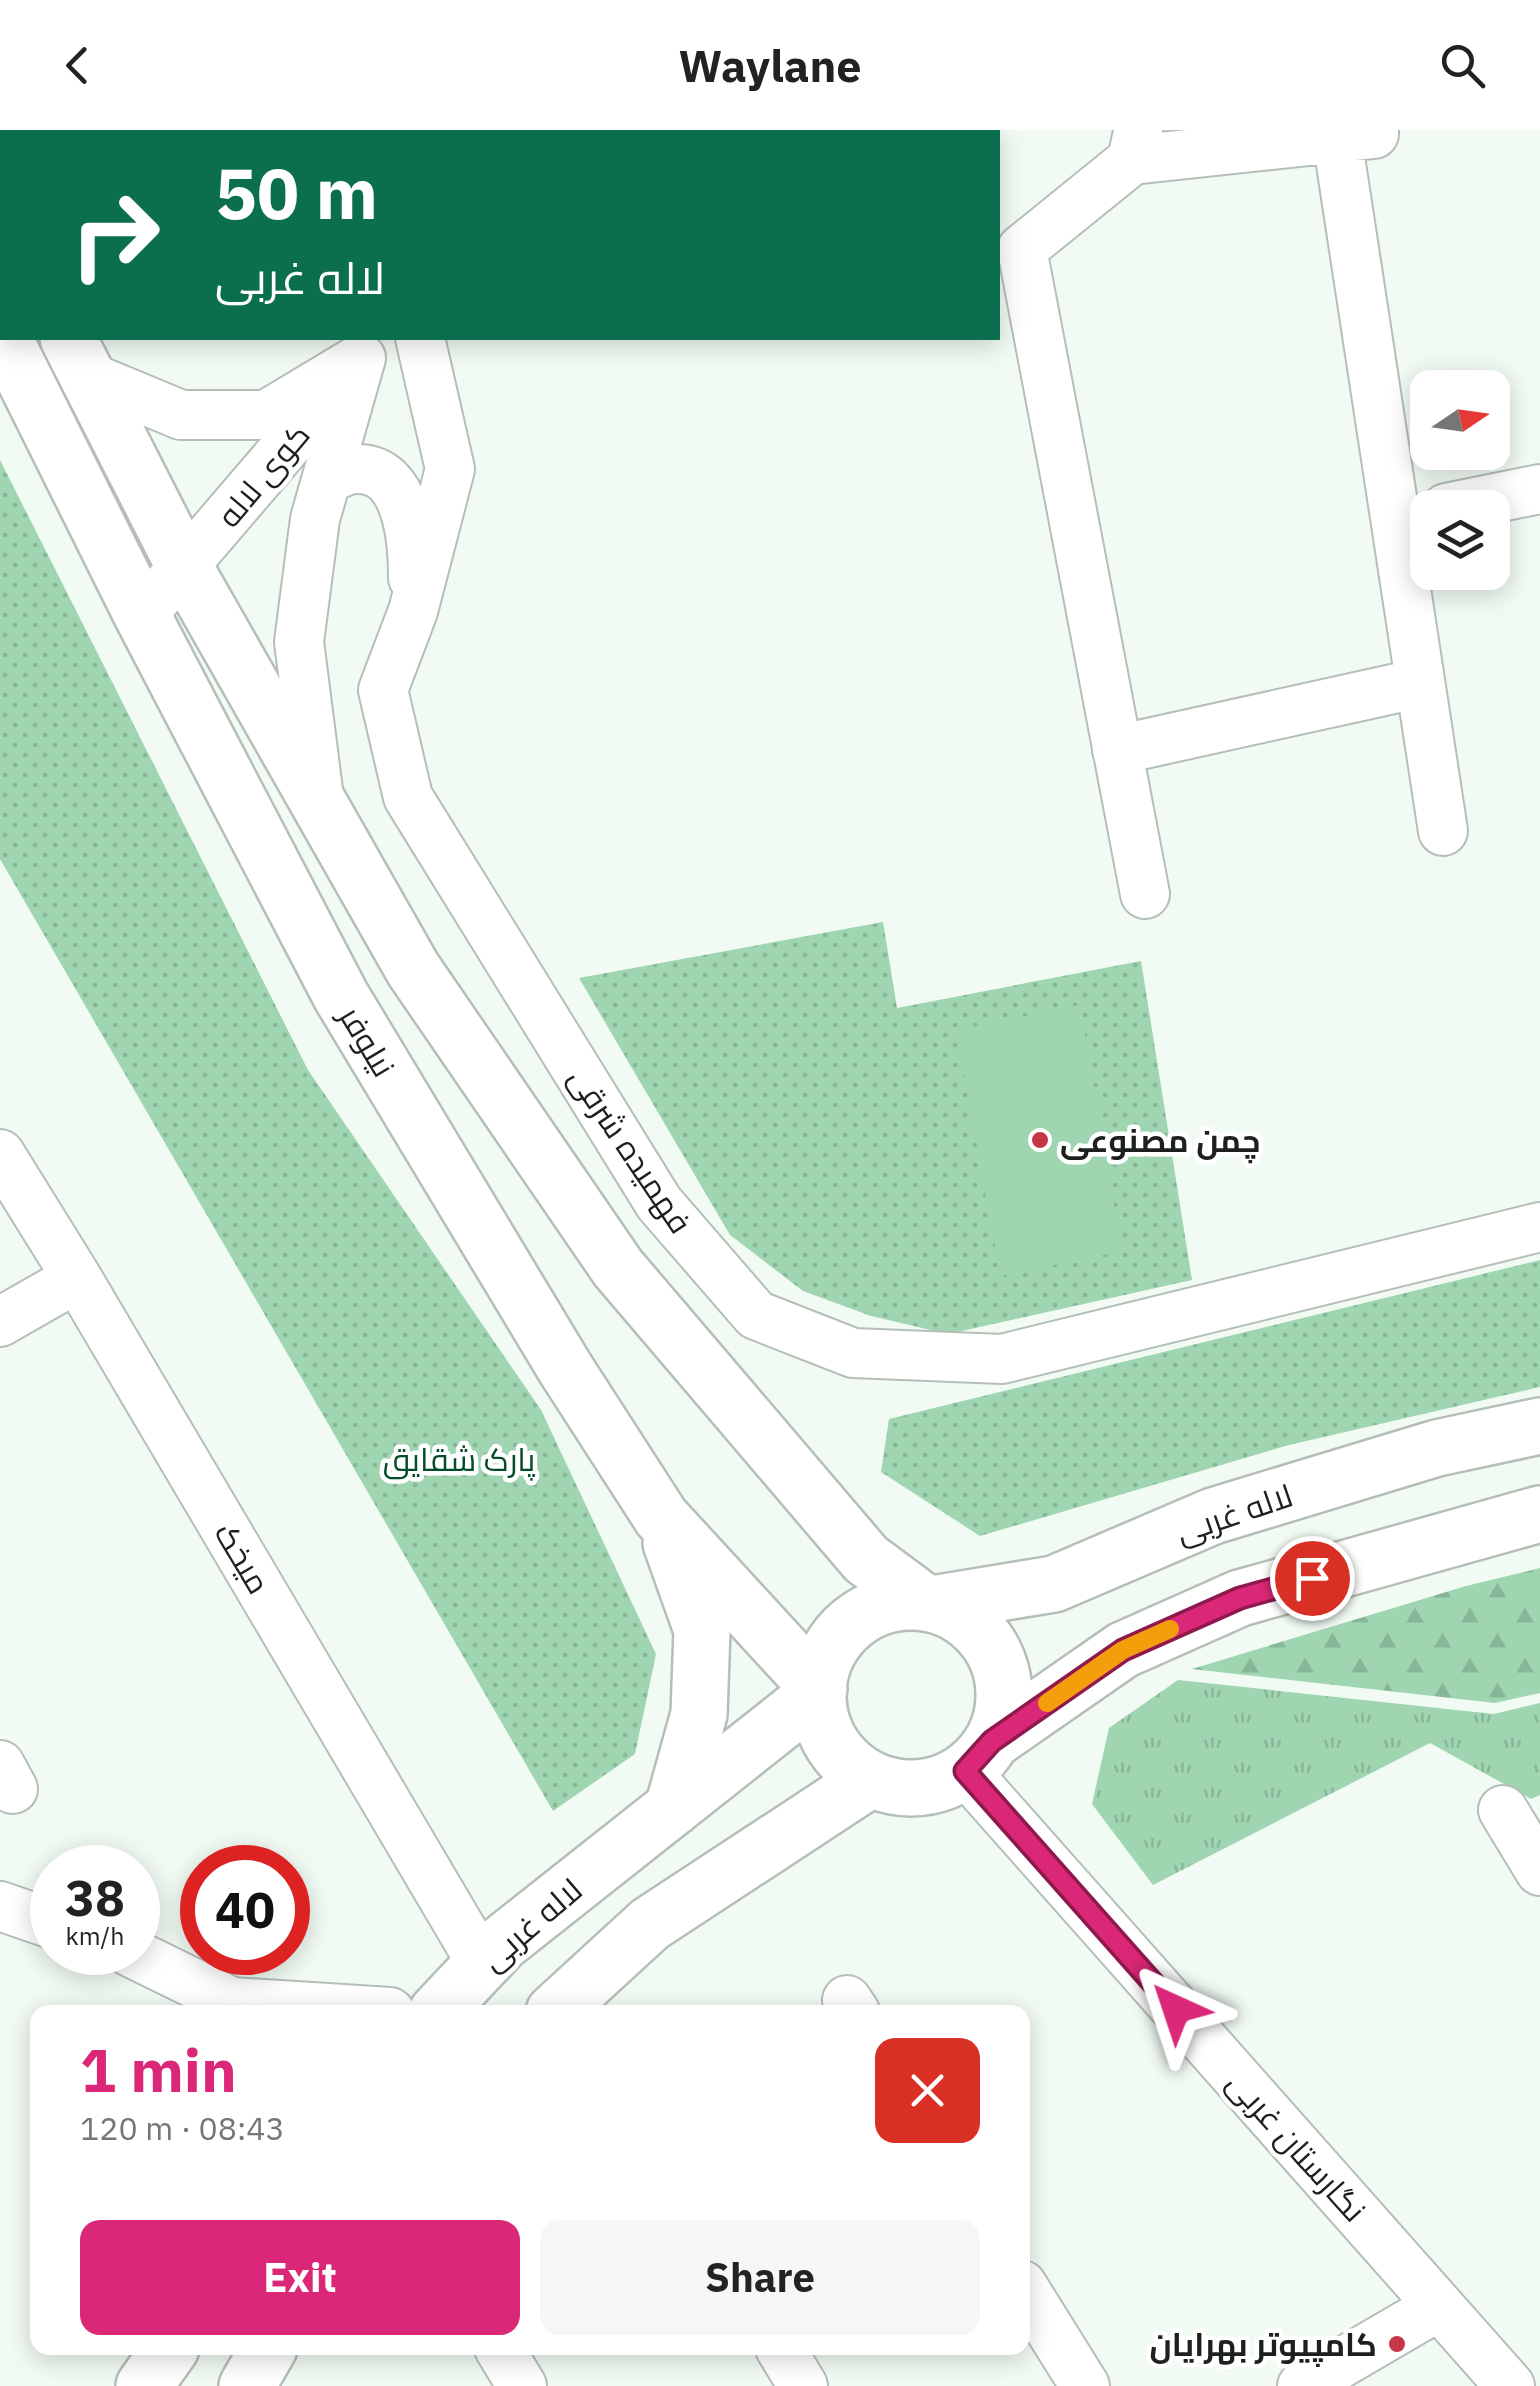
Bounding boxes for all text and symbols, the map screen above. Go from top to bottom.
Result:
text: Waylane [678,36,862,94]
icon: back [50,38,105,93]
icon: search [1435,38,1490,93]
text: 50 m [215,147,378,238]
icon: right [50,170,180,300]
text: لاله غربی [215,248,385,306]
north arrow [1410,370,1510,470]
map controls [1410,370,1510,590]
street label: کوی لاله [208,415,318,535]
button: layers [1410,490,1510,590]
street label: نیلوفر [330,996,405,1084]
street label: فهمیده شرقی [560,1059,702,1241]
place label: چمن مصنوعی [1060,1119,1260,1164]
marker: چمن مصنوعی [1029,1129,1051,1151]
park label: پارک شقایق [383,1438,536,1481]
street label: لاله غربی [1170,1473,1298,1553]
street label: میخک [206,1515,280,1601]
pin [1270,1536,1355,1621]
icon: arrive [1285,1551,1340,1606]
speed limit sign: 40 [180,1845,310,1975]
text: 38 [65,1865,125,1930]
street label: لاله غربی [472,1869,590,1979]
text: km/h [66,1919,124,1952]
position arrow [1124,1957,1228,2061]
text: 1 min [80,2030,237,2109]
button: close [875,2038,980,2143]
street label: نگارستان غربی [1218,2062,1376,2230]
text: 120 m · 08:43 [80,2107,285,2149]
button: Exit [80,2220,520,2335]
button: Share [540,2220,980,2335]
place label: کامپیوتر بهرایان [1149,2323,1377,2367]
marker: کامپیوتر بهرایان [1386,2333,1408,2355]

